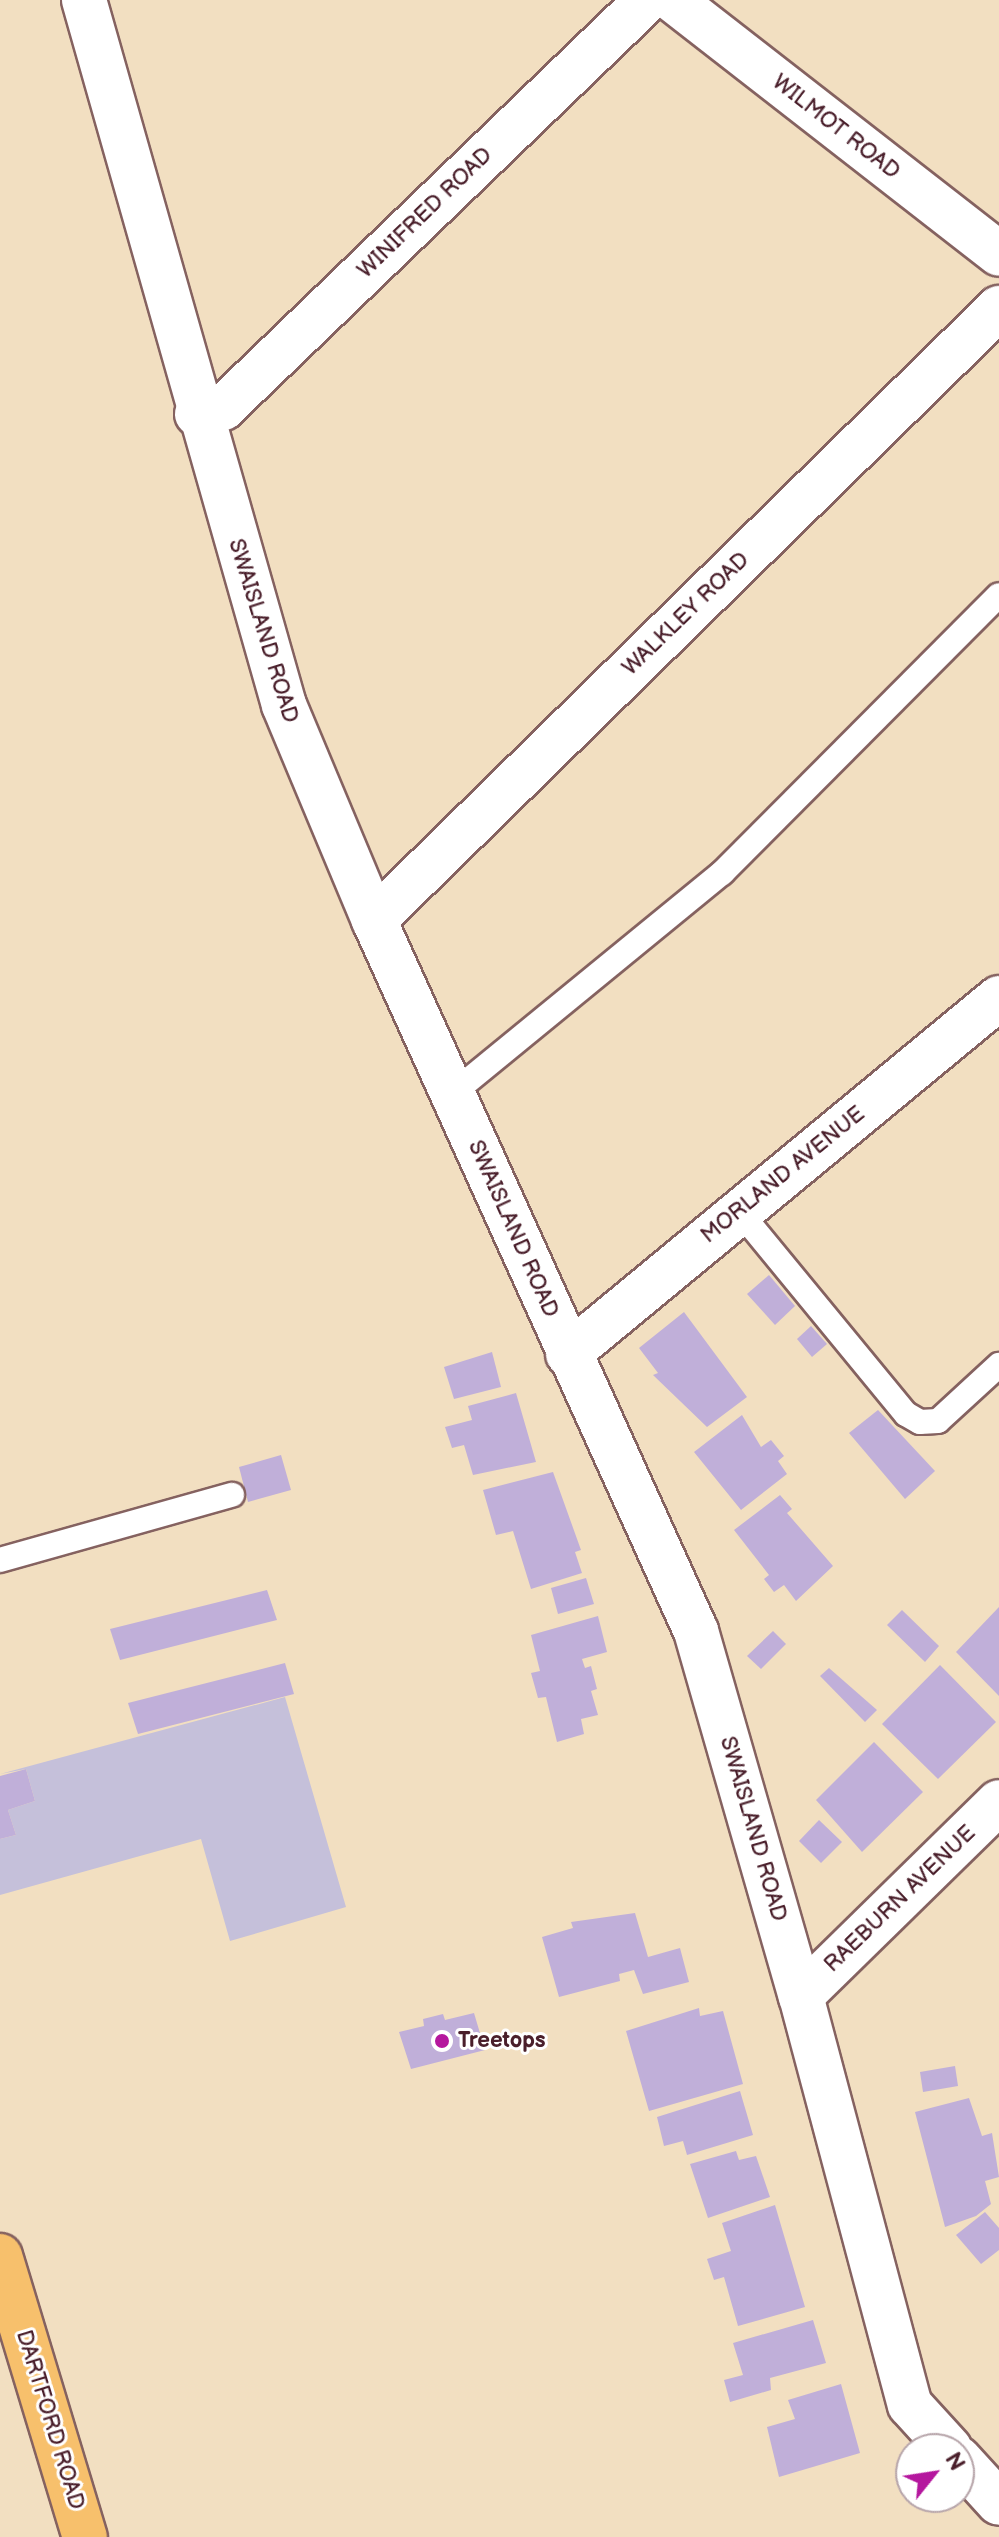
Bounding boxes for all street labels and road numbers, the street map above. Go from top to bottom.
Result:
street label: WILMOT ROAD [767,69,905,185]
street label: WINIFRED ROAD [352,142,498,284]
street label: SWAISLAND ROAD [222,536,304,726]
street label: WALKLEY ROAD [617,547,755,681]
street label: MORLAND AVENUE [696,1101,870,1249]
street label: SWAISLAND ROAD [462,1136,564,1322]
street label: SWAISLAND ROAD [714,1734,792,1924]
street label: RAEBURN AVENUE [819,1820,981,1978]
street label: DARTFORD ROAD [10,2327,90,2513]

